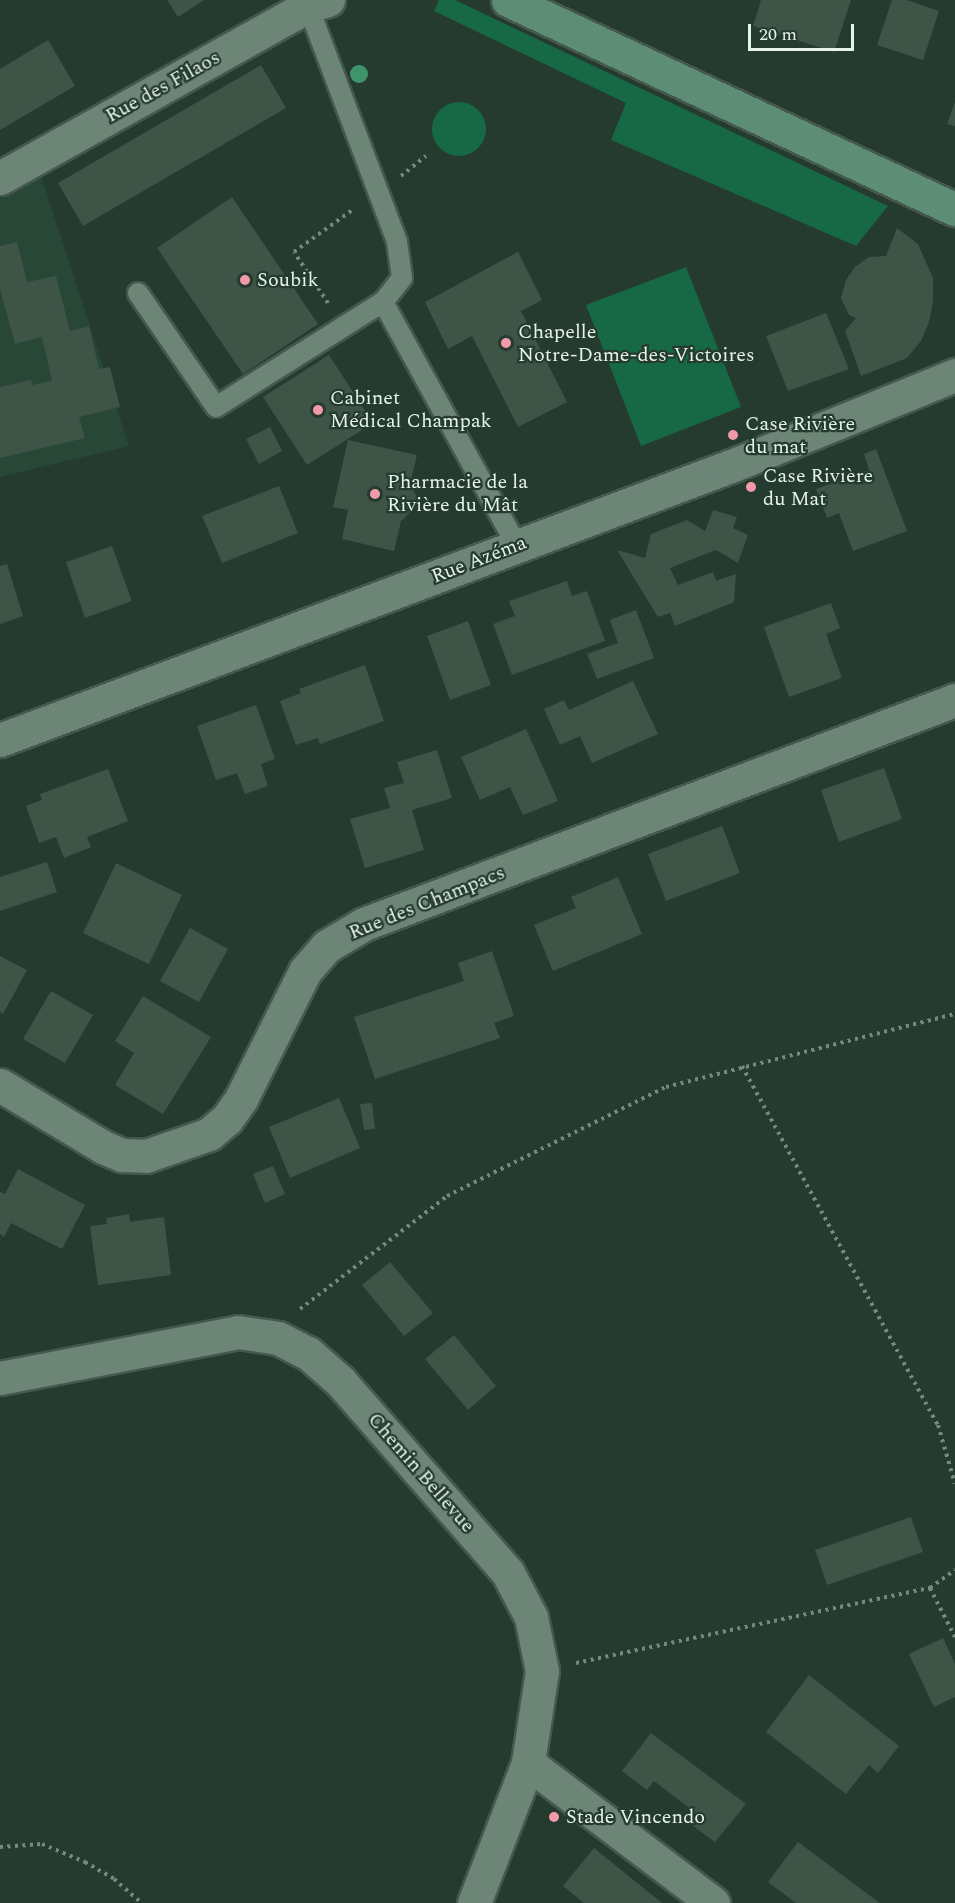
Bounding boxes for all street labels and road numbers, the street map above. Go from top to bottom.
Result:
street label: Rue des Filaos [102,46,224,128]
street label: Rue Azéma [428,531,530,589]
street label: Rue des Champacs [346,861,508,945]
street label: Chemin Bellevue [362,1408,480,1538]

